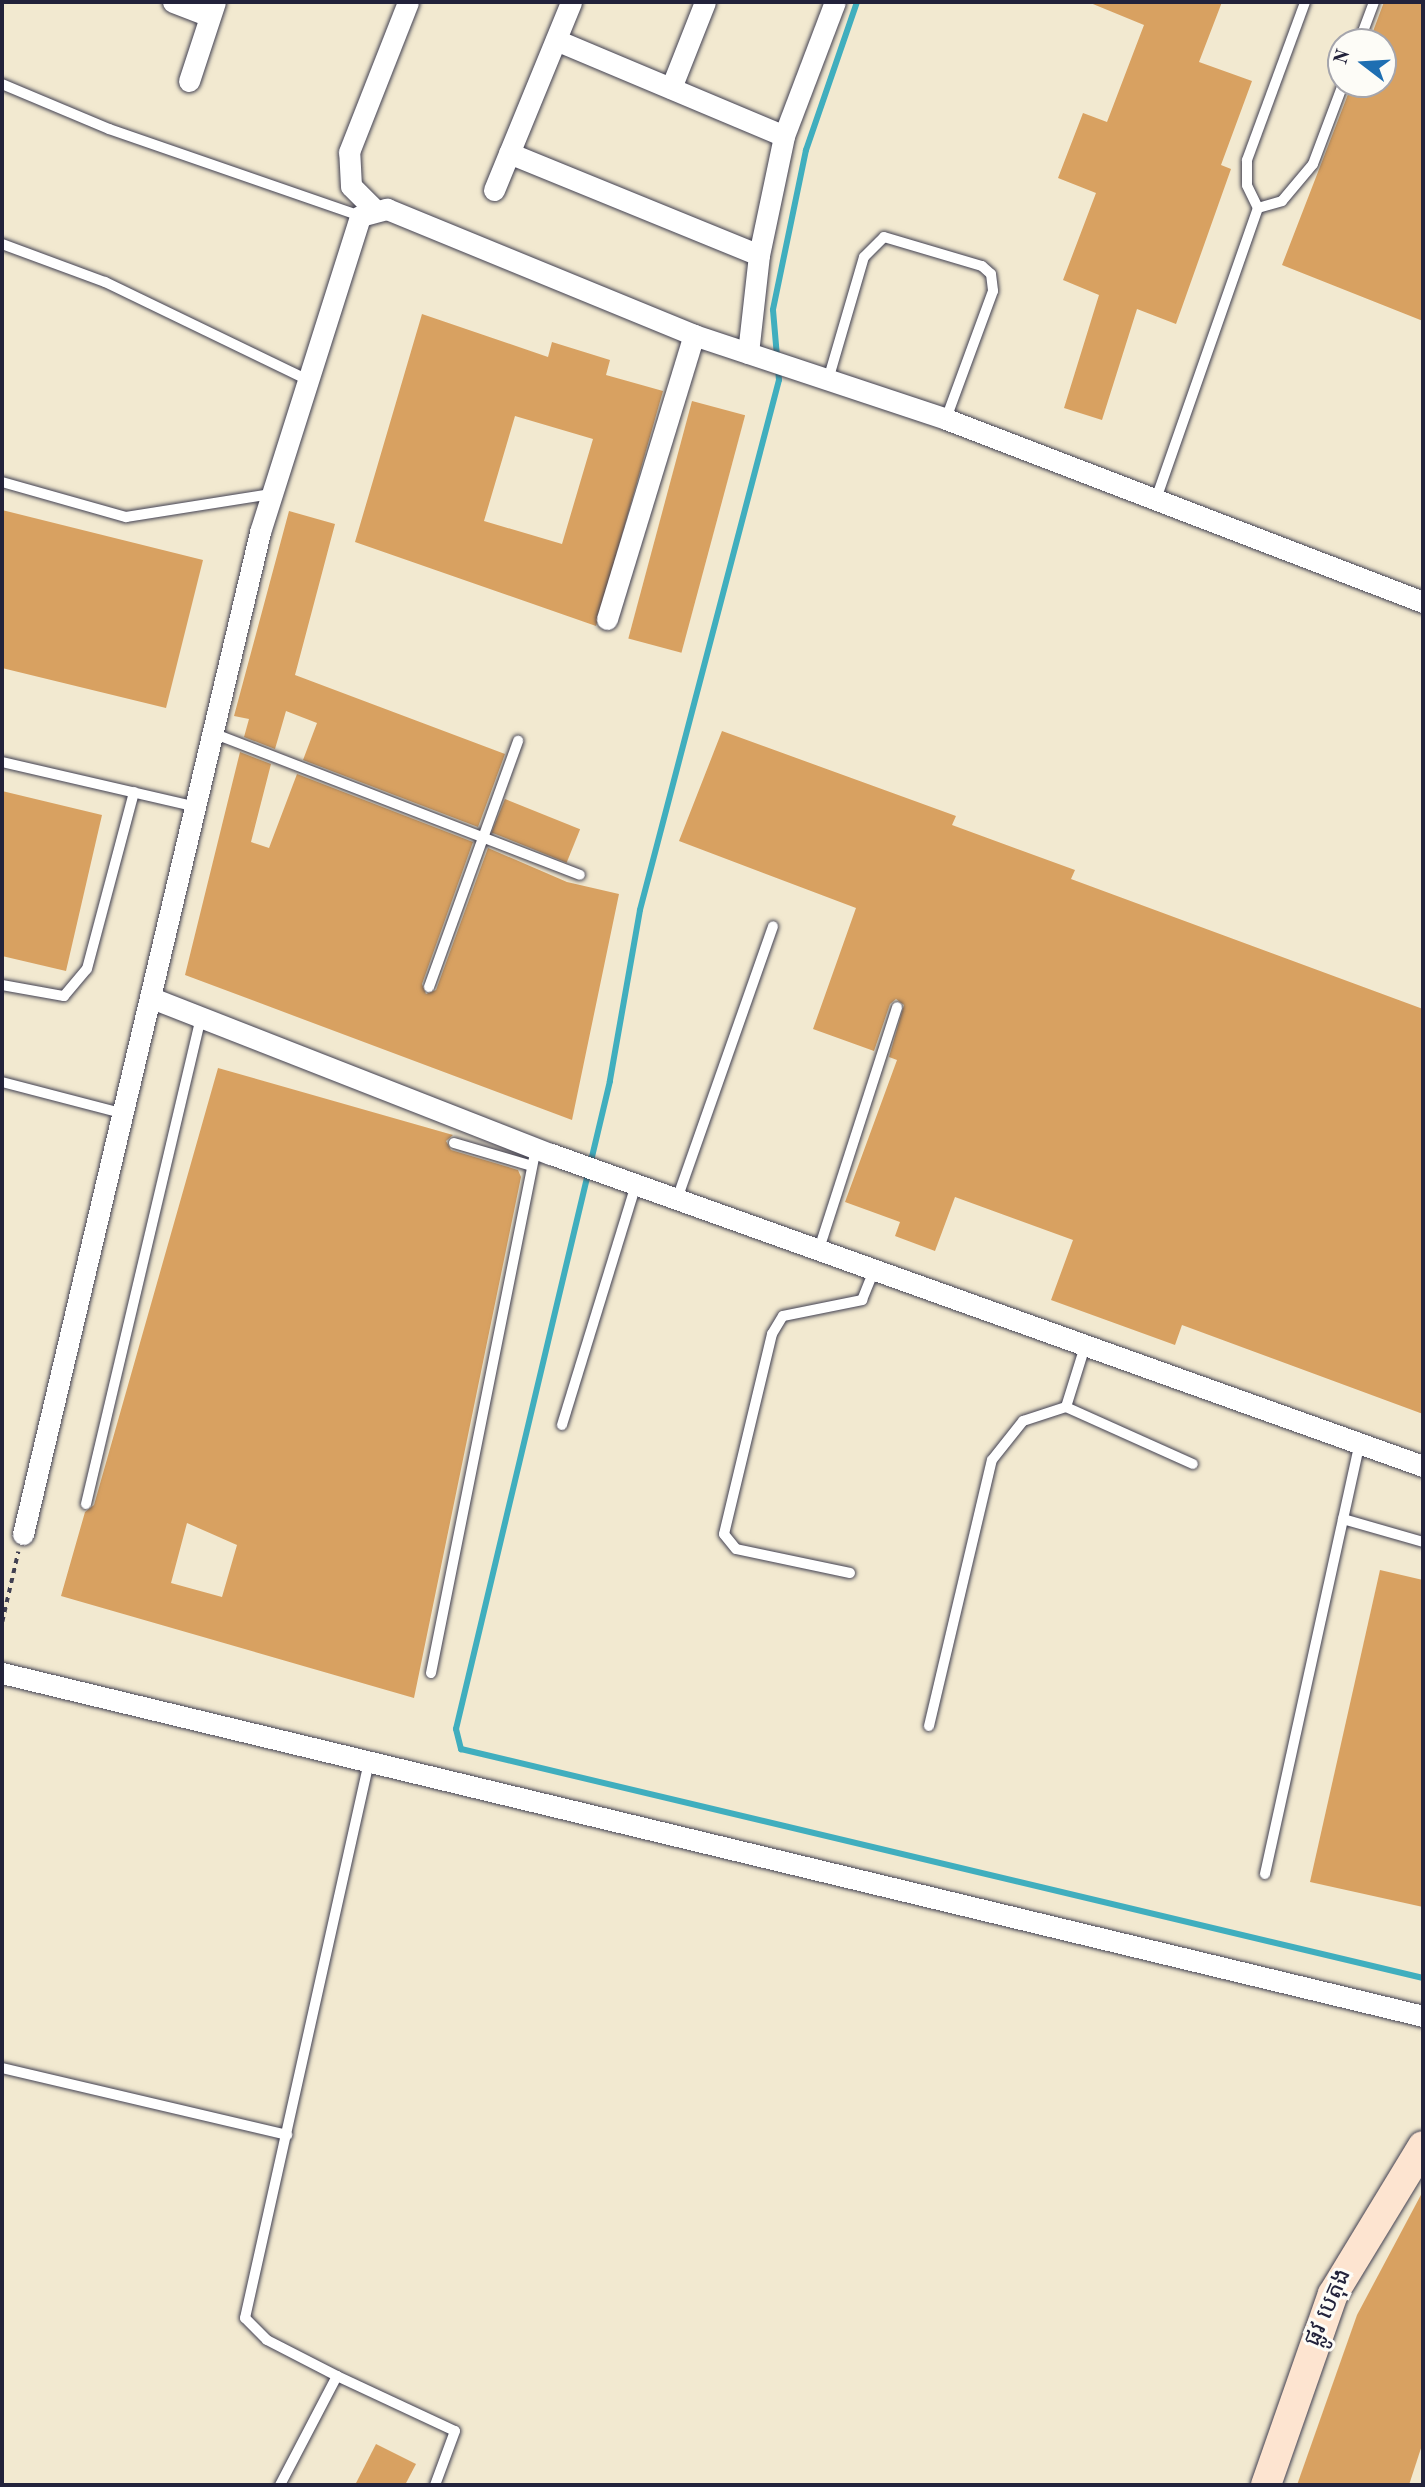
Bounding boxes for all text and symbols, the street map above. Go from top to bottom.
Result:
north arrow [1327,28,1397,98]
text: N [1332,48,1355,67]
street label: ផ្លូវ បេតុង [1299,2264,1359,2352]

